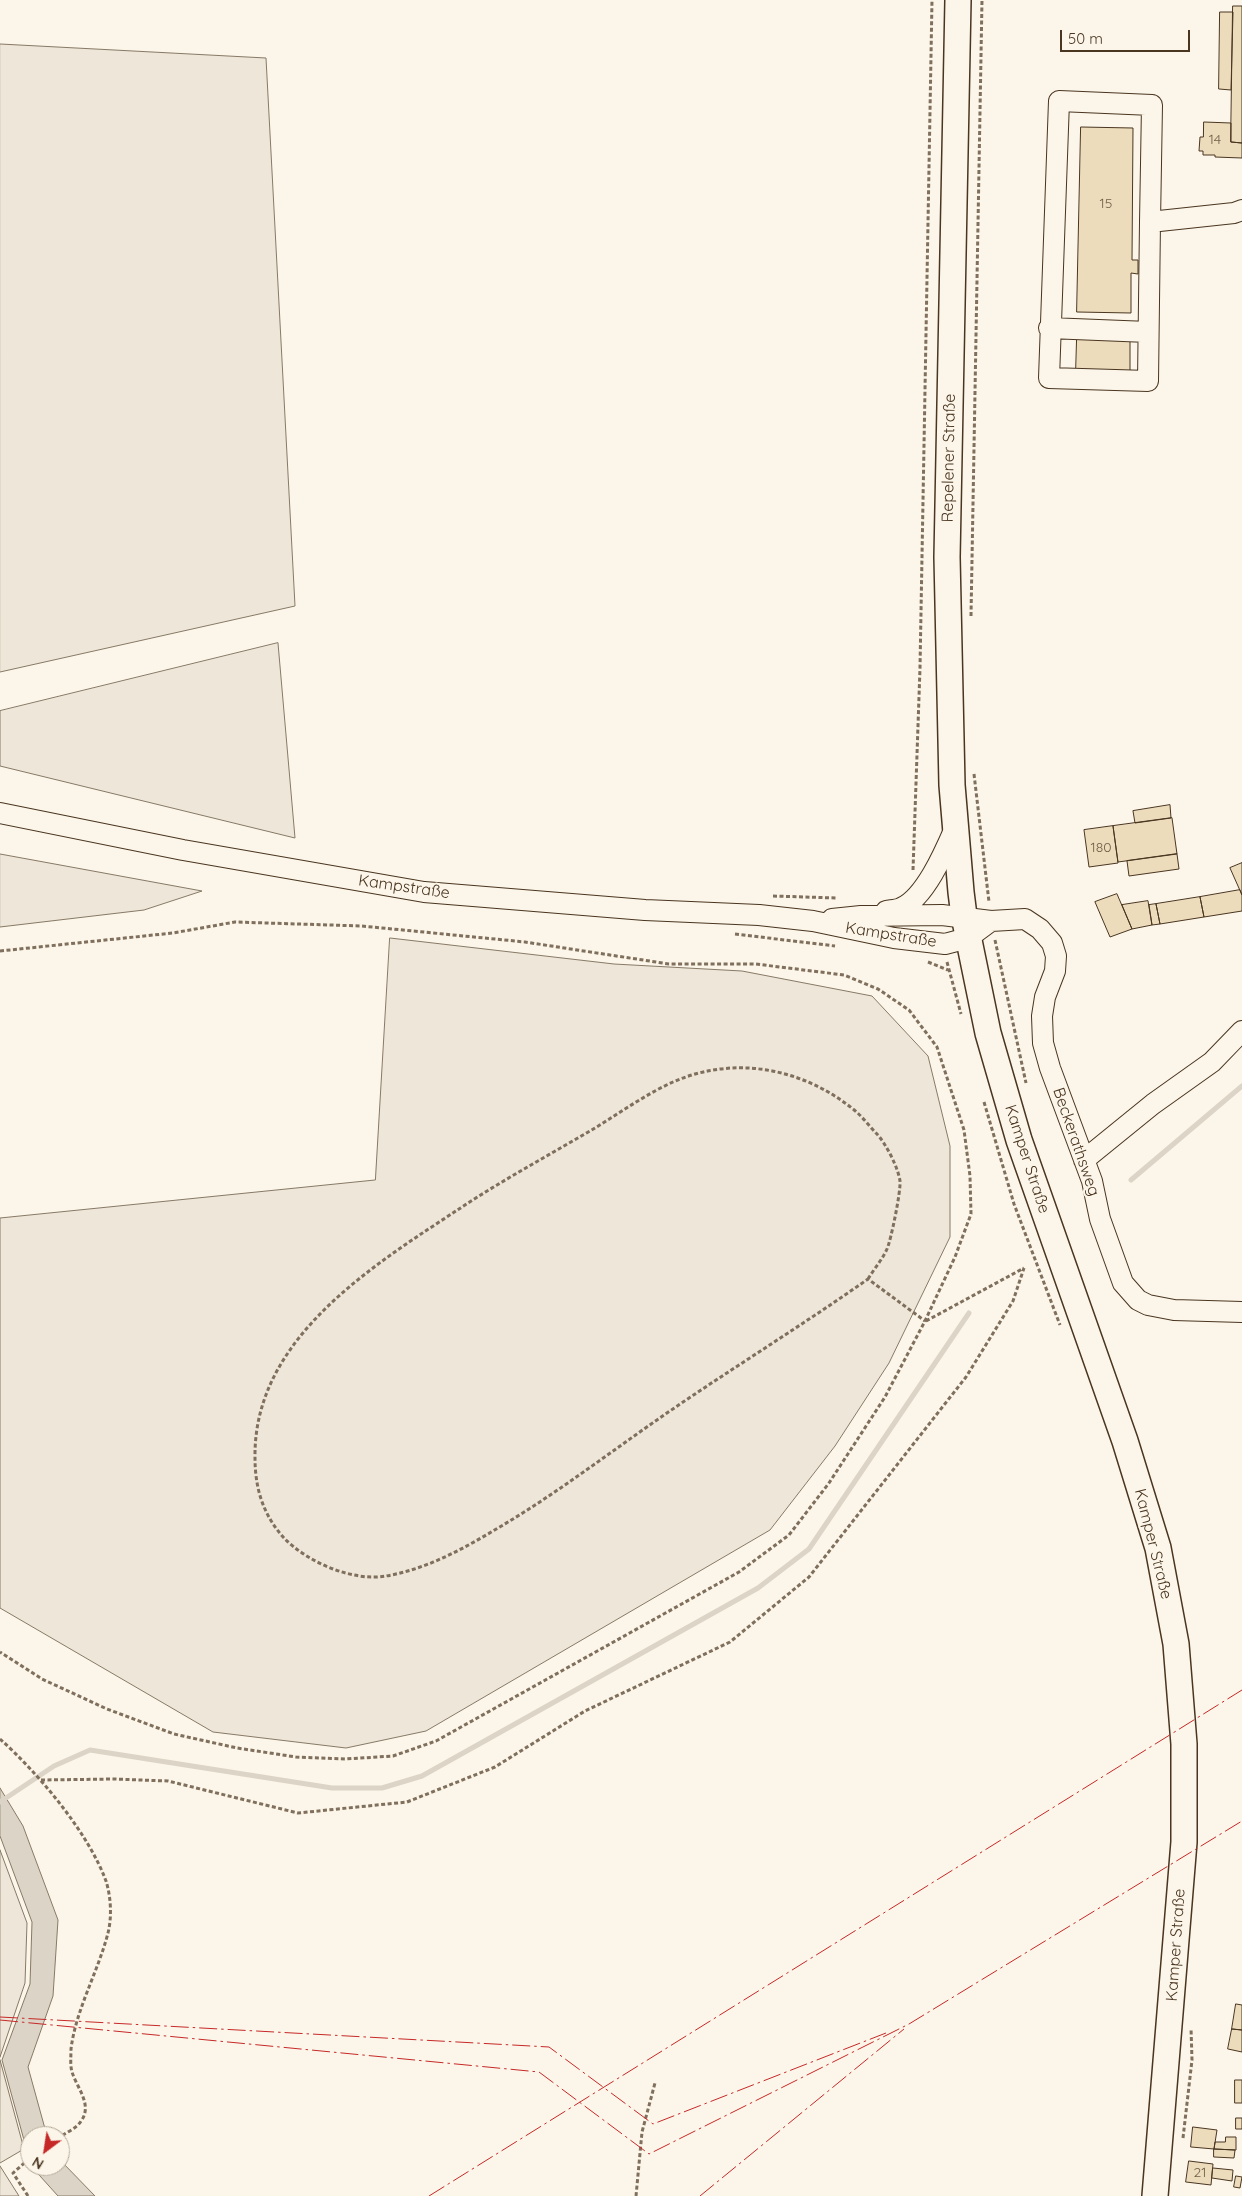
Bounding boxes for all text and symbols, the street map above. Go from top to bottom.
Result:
scale bar [1062,20,1192,52]
text: 50 m [1068,29,1103,48]
house number: 14 [1209,132,1221,148]
house number: 15 [1100,196,1112,212]
street label: Repelener Straße [938,394,960,522]
house number: 180 [1090,840,1112,856]
street label: Kampstraße [357,871,451,903]
street label: Kampstraße [844,918,938,952]
street label: Beckerathsweg [1048,1085,1104,1199]
street label: Kamper Straße [1000,1102,1054,1216]
street label: Kamper Straße [1130,1487,1176,1601]
street label: Kamper Straße [1162,1888,1190,2002]
north arrow [20,2126,70,2176]
text: N [29,2153,47,2173]
house number: 21 [1194,2165,1206,2181]

